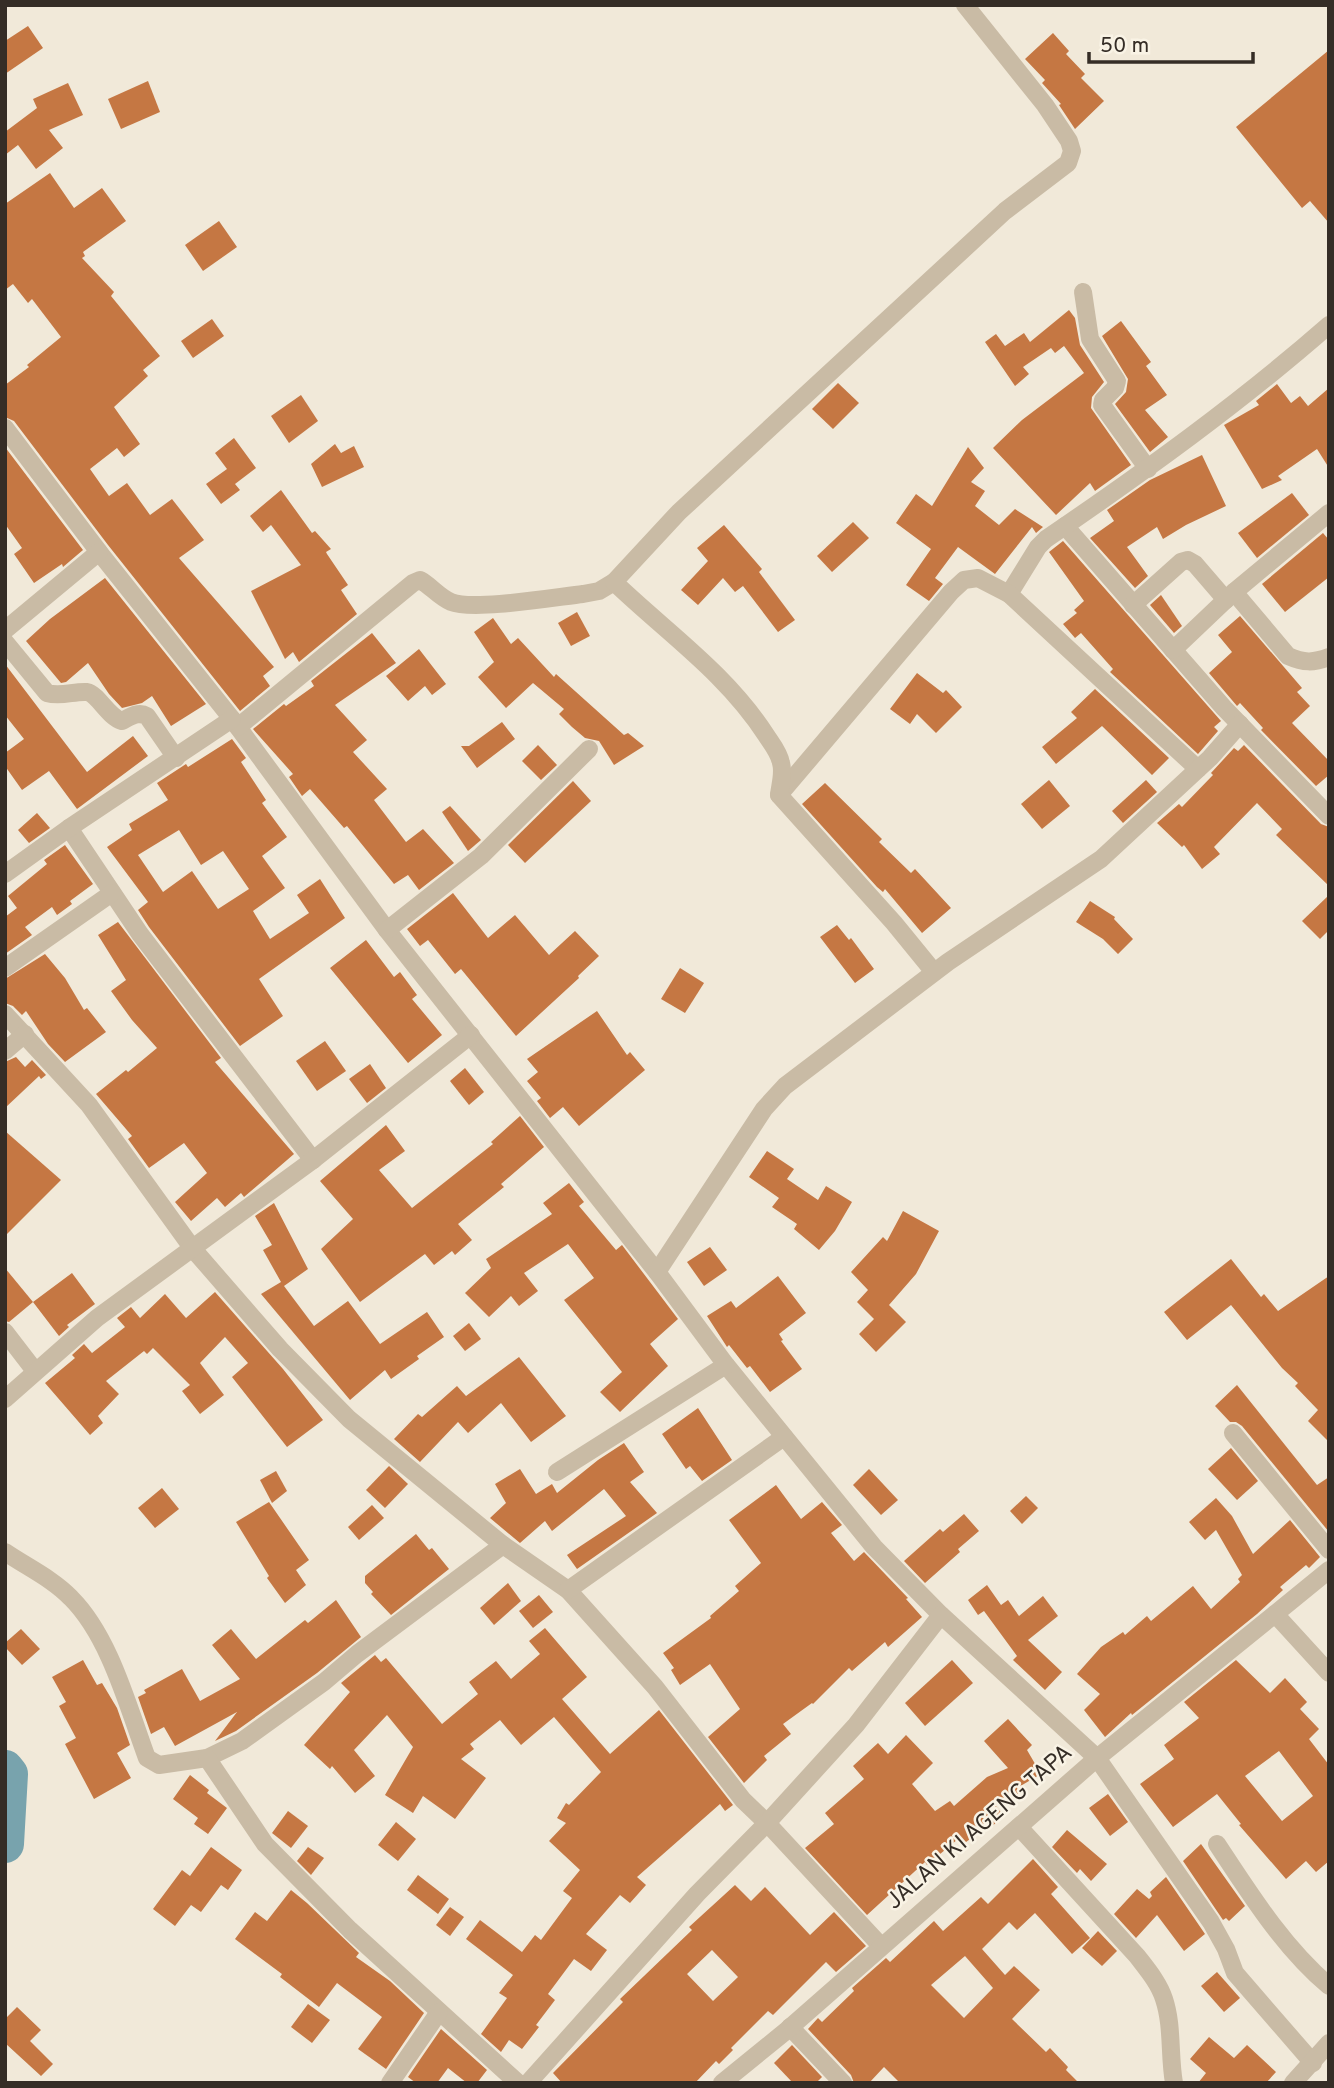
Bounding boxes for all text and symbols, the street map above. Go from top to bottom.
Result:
scale bar [1089,21,1254,65]
text: 50 m [1100,33,1149,60]
street label: JALAN KI AGENG TAPA [881,1739,1079,1917]

